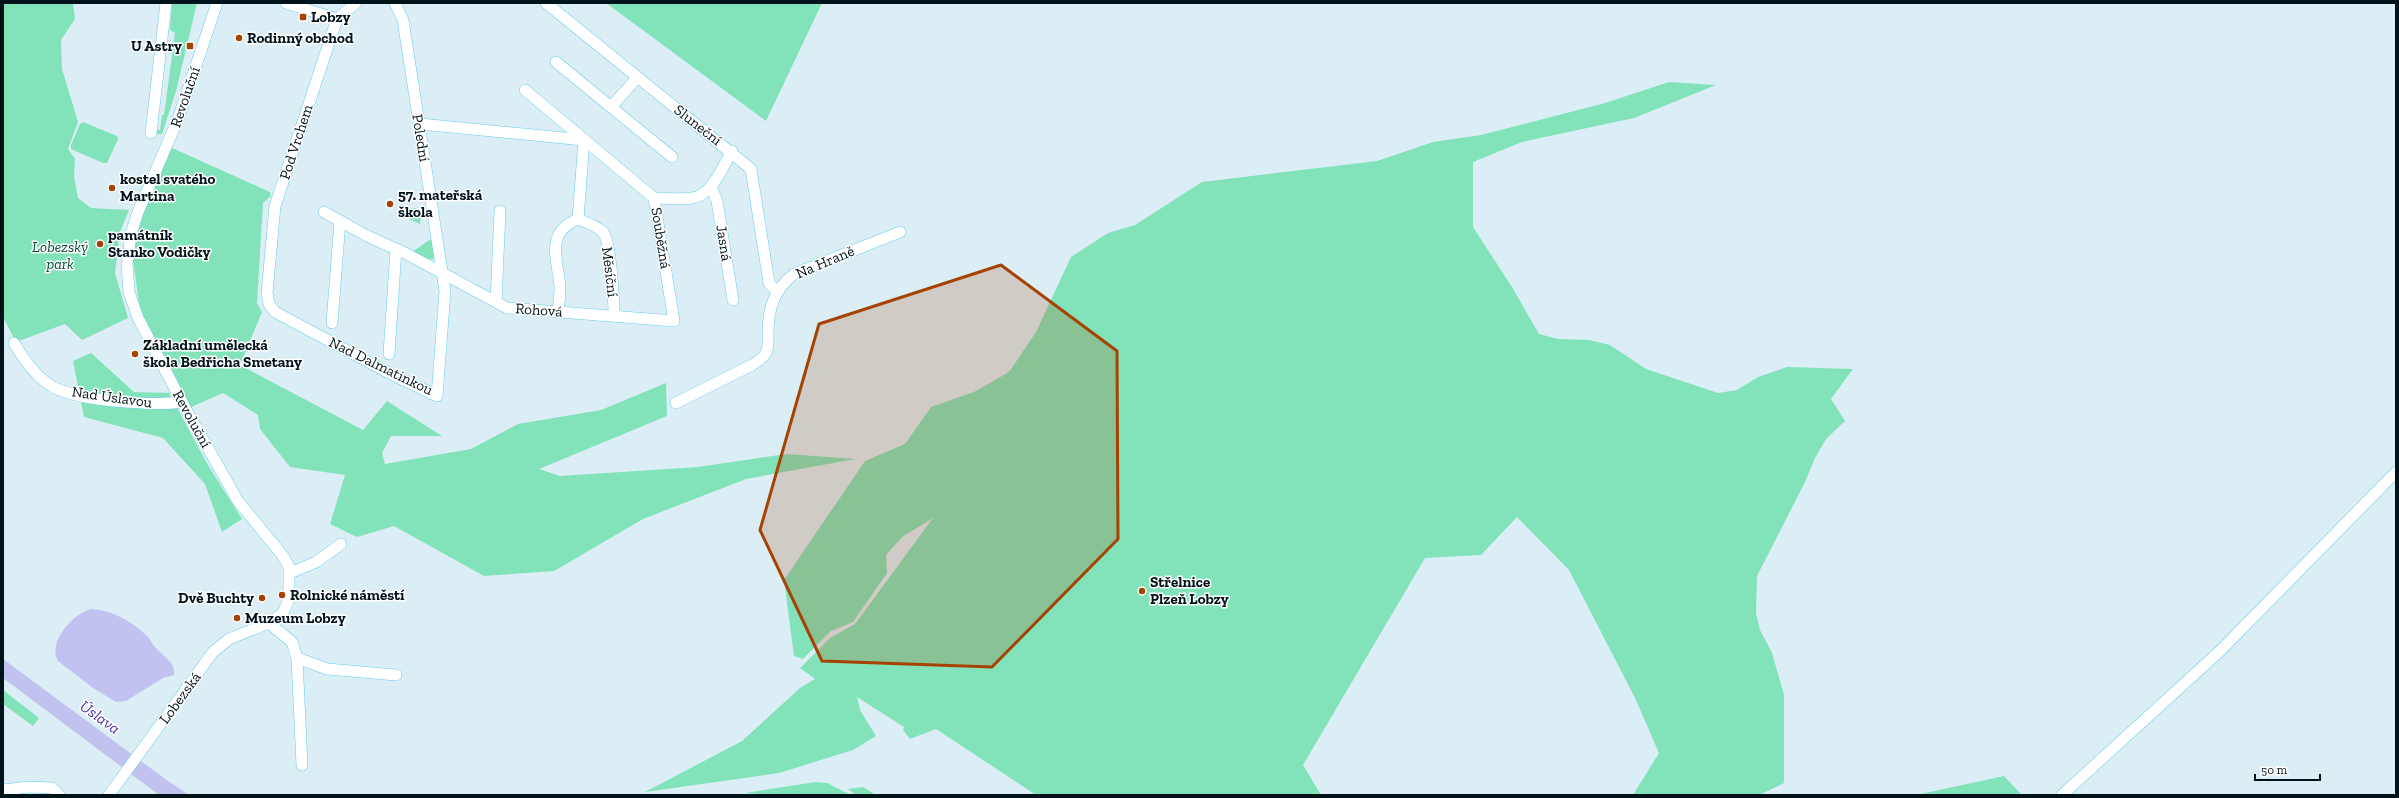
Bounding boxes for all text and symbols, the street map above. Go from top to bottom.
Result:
place label: Lobzy [311,8,351,26]
marker: Lobzy [298,12,308,22]
place label: Rodinný obchod [247,29,354,47]
marker: Rodinný obchod [234,33,244,43]
place label: U Astry [131,37,182,55]
marker: U Astry [185,41,195,51]
street label: Revoluční [166,64,204,130]
street label: Sluneční [670,101,726,149]
street label: Pod Vrchem [275,102,317,182]
street label: Polední [408,113,434,163]
place label: kostel svatého Martina [120,170,215,205]
marker: kostel svatého Martina [107,183,117,193]
place label: 57. mateřská škola [398,186,483,221]
marker: 57. mateřská škola [385,199,395,209]
street label: Souběžná [647,206,675,270]
street label: Jasná [712,224,736,262]
place label: památník Stanko Vodičky [108,226,211,261]
park label: Lobezský park [32,238,88,273]
marker: památník Stanko Vodičky [95,239,105,249]
street label: Na Hraně [793,242,857,282]
street label: Měsíční [598,246,622,298]
street label: Rohová [515,299,563,321]
street label: Nad Dalmatinkou [326,333,436,399]
place label: Základní umělecká škola Bedřicha Smetany [143,336,302,371]
marker: Základní umělecká škola Bedřicha Smetany [130,349,140,359]
street label: Nad Úslavou [71,382,154,412]
street label: Revoluční [169,387,215,451]
place label: Střelnice Plzeň Lobzy [1150,573,1229,608]
place label: Rolnické náměstí [290,586,405,604]
marker: Střelnice Plzeň Lobzy [1137,586,1147,596]
place label: Dvě Buchty [178,589,254,607]
marker: Rolnické náměstí [277,590,287,600]
marker: Dvě Buchty [257,593,267,603]
place label: Muzeum Lobzy [245,609,346,627]
marker: Muzeum Lobzy [232,613,242,623]
street label: Lobezská [155,669,205,727]
water label: Úslava [76,696,124,738]
scale bar [2255,756,2320,782]
text: 50 m [2261,763,2288,777]

